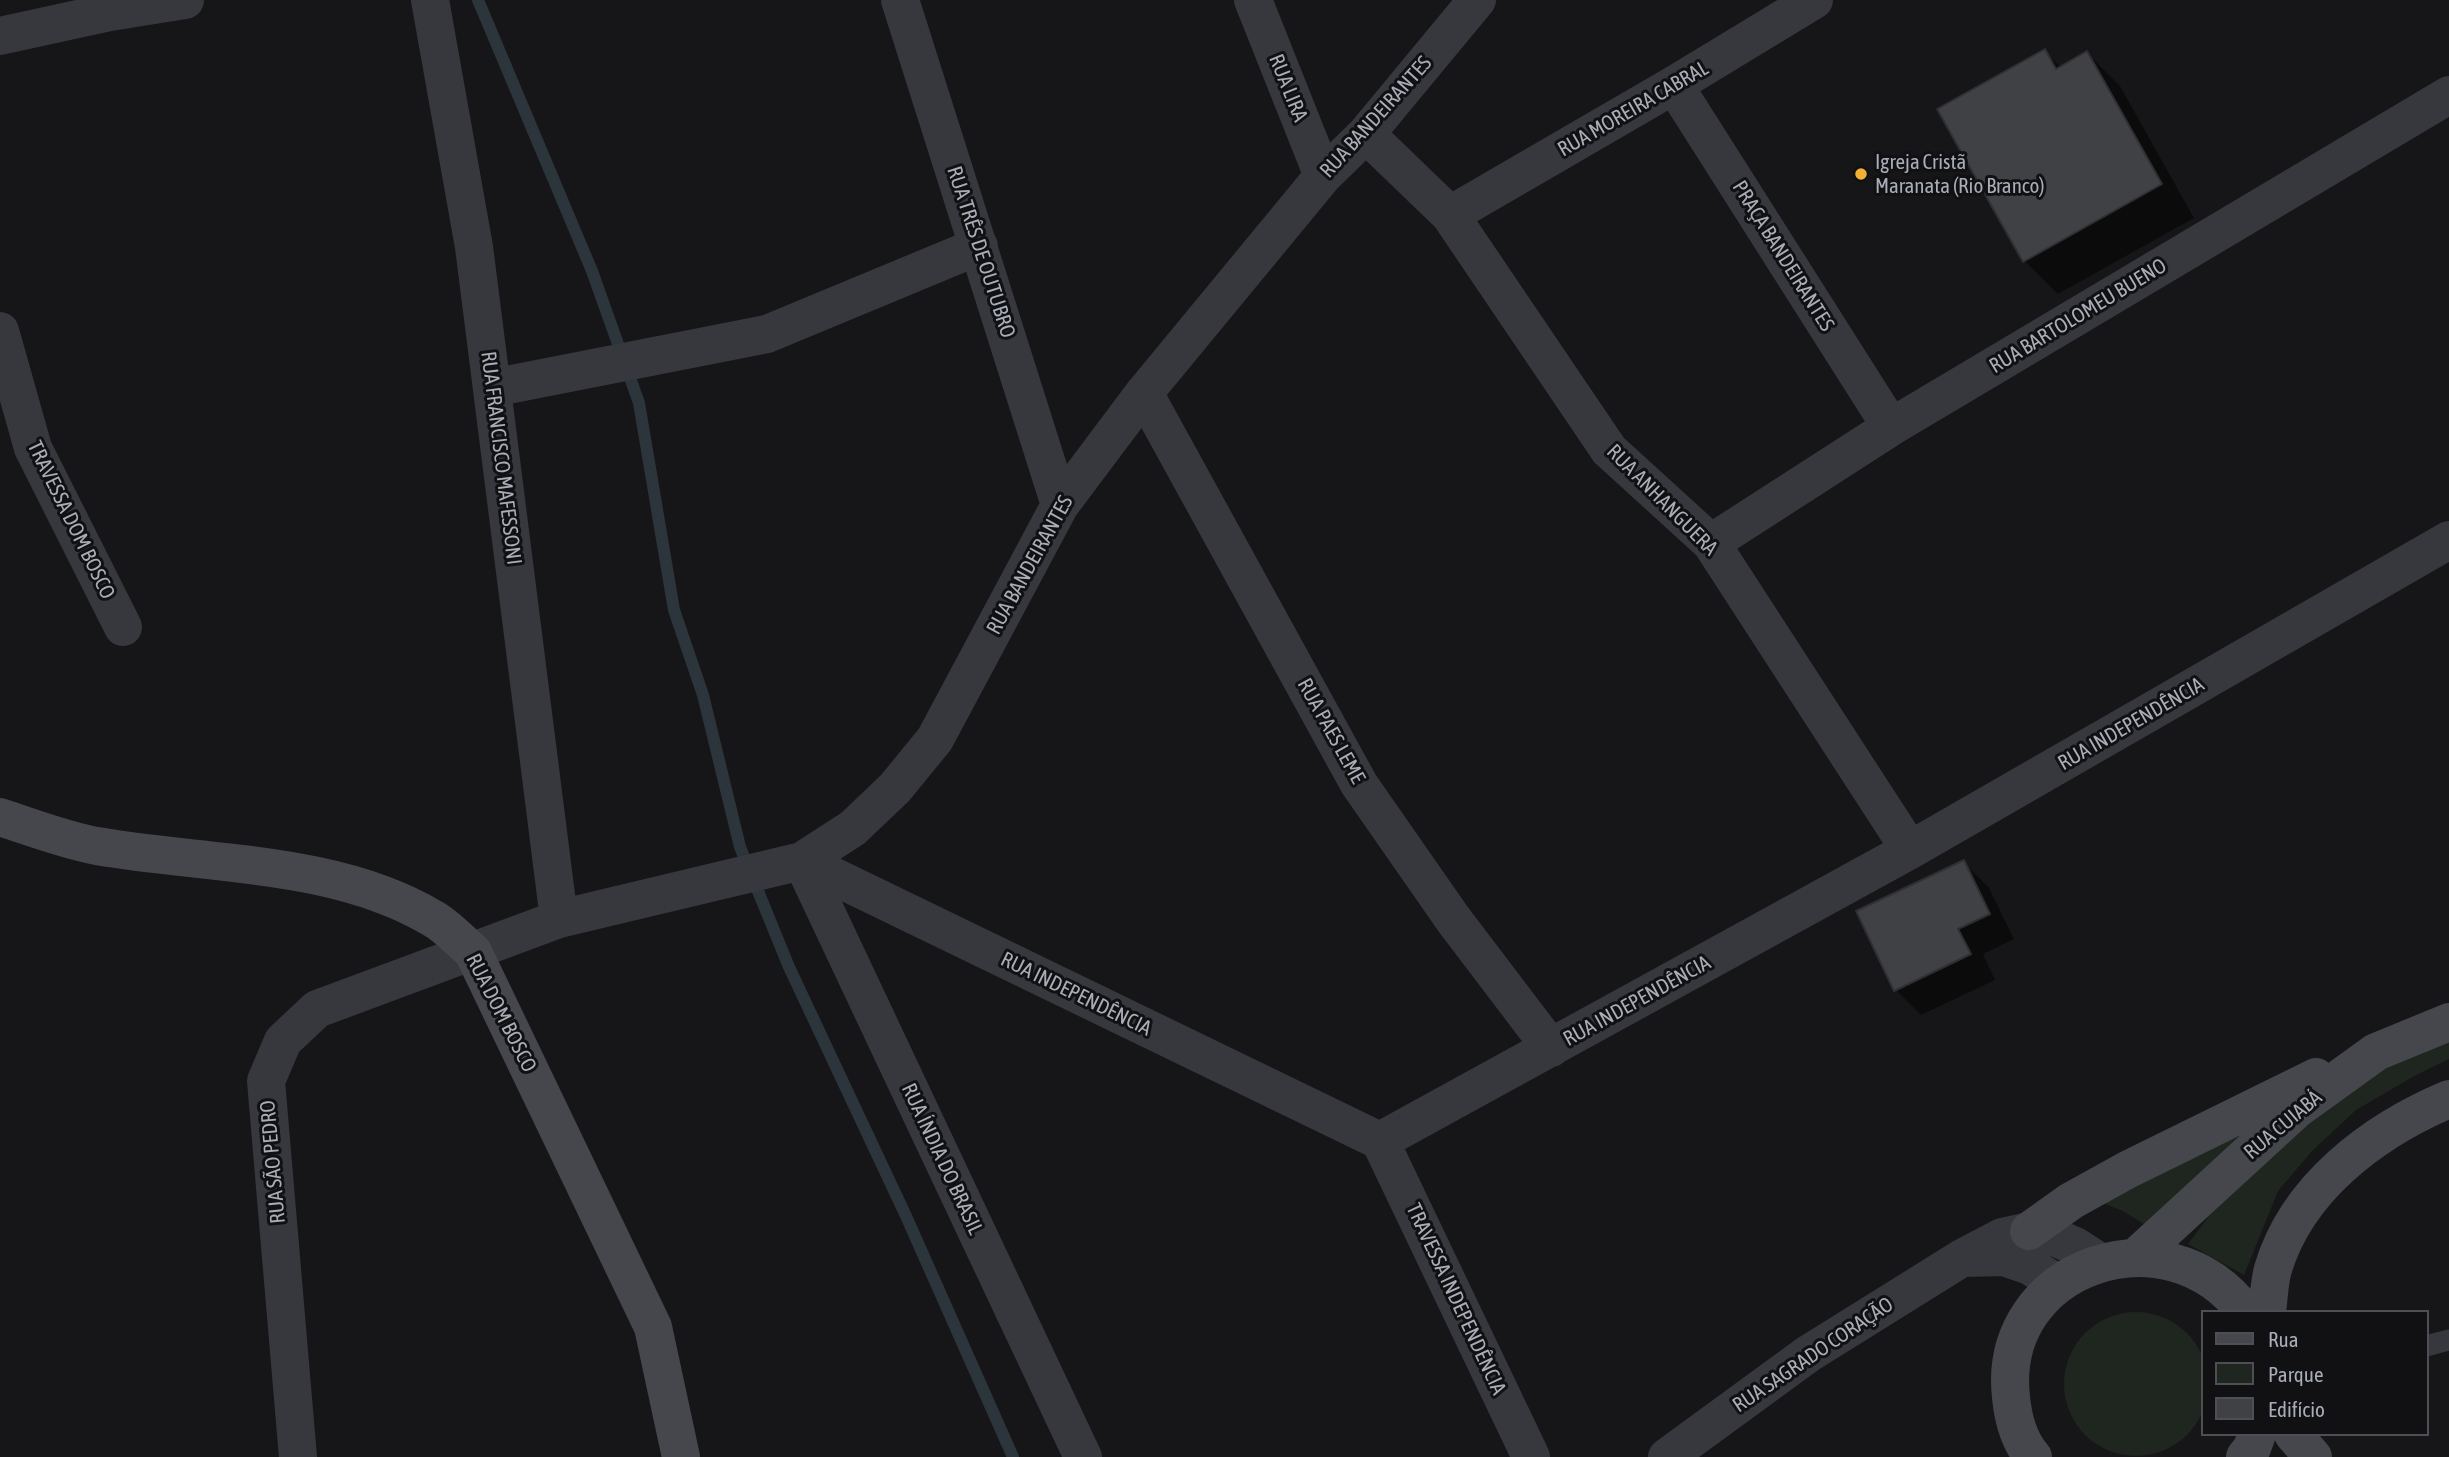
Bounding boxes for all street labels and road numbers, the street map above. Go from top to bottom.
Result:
street label: RUA LIRA [1263,51,1313,125]
street label: RUA BANDEIRANTES [1315,51,1437,183]
street label: RUA MOREIRA CABRAL [1553,56,1713,162]
street label: RUA TRÊS DE OUTUBRO [941,163,1021,341]
street label: PRAÇA BANDEIRANTES [1727,176,1839,336]
street label: RUA BARTOLOMEU BUENO [1985,253,2171,379]
street label: RUA FRANCISCO MAFESSONI [475,350,527,566]
street label: TRAVESSA DOM BOSCO [22,437,120,603]
street label: RUA ANHANGUERA [1601,439,1723,561]
street label: RUA BANDEIRANTES [981,491,1079,639]
street label: RUA INDEPENDÊNCIA [2054,672,2208,776]
street label: RUA PAES LEME [1292,674,1370,788]
street label: RUA INDEPENDÊNCIA [997,947,1155,1041]
street label: RUA DOM BOSCO [460,950,542,1076]
street label: RUA INDEPENDÊNCIA [1559,950,1715,1052]
street label: RUA ÍNDIA DO BRASIL [896,1079,988,1239]
street label: RUA CUIABÁ [2239,1085,2327,1165]
street label: RUA SÃO PEDRO [255,1099,291,1225]
street label: TRAVESSA INDEPENDÊNCIA [1401,1199,1511,1399]
street label: RUA SAGRADO CORAÇÃO [1728,1292,1898,1418]

